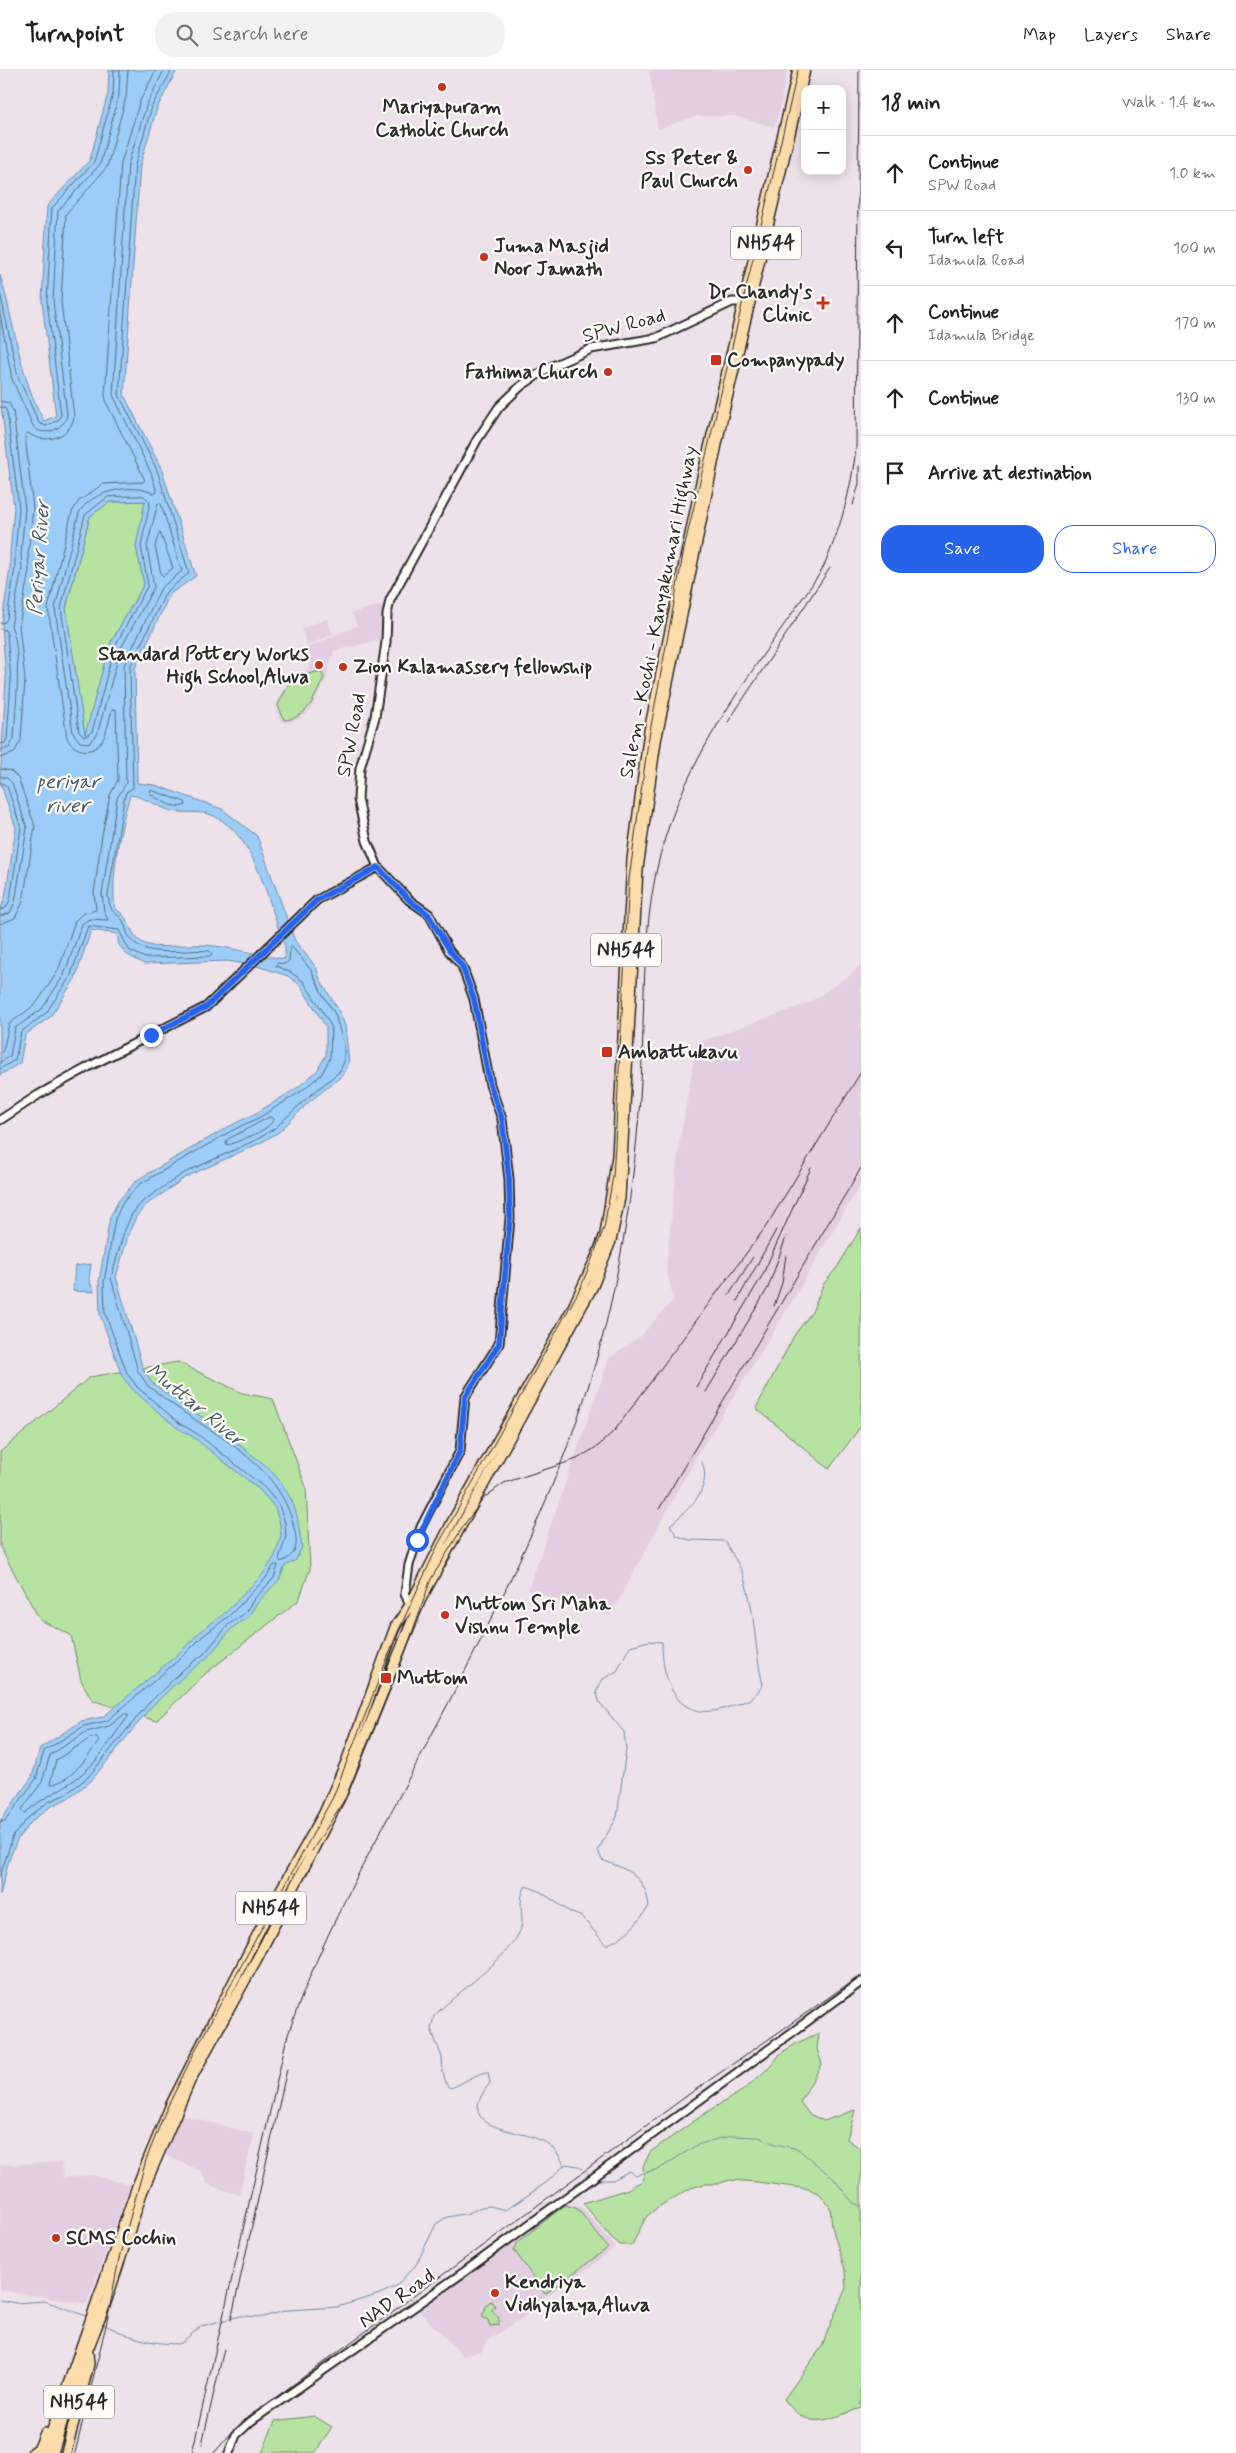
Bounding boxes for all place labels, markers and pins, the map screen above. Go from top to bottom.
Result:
marker: Mariyapuram Catholic Church [436,81,448,93]
place label: Mariyapuram Catholic Church [375,94,509,144]
place label: Ss Peter & Paul Church [641,145,739,195]
marker: Ss Peter & Paul Church [742,164,754,176]
place label: Juma Masjid Noor Jamath [494,233,609,283]
marker: Juma Masjid Noor Jamath [478,251,490,263]
place label: Dr Chandy's Clinic [708,279,813,329]
marker: Dr Chandy's Clinic [816,296,830,310]
place label: Companypady [727,347,844,374]
marker: Companypady [709,353,723,367]
place label: Fathima Church [465,359,598,386]
marker: Fathima Church [602,366,614,378]
place label: Standard Pottery Works High School,Aluva [98,641,309,693]
place label: Zion Kalamassery fellowship [353,654,592,681]
marker: Standard Pottery Works High School,Aluva [313,659,325,671]
marker: Zion Kalamassery fellowship [337,661,349,673]
place label: Ambattukavu [618,1039,738,1066]
marker: Ambattukavu [600,1045,614,1059]
place label: Muttom Sri Maha Vishnu Temple [455,1591,611,1641]
marker: Muttom Sri Maha Vishnu Temple [439,1609,451,1621]
place label: Muttom [397,1665,468,1692]
marker: Muttom [379,1671,393,1685]
place label: SCMS Cochin [66,2225,176,2252]
marker: SCMS Cochin [50,2232,62,2244]
place label: Kendriya Vidhyalaya,Aluva [505,2269,650,2319]
marker: Kendriya Vidhyalaya,Aluva [489,2287,501,2299]

